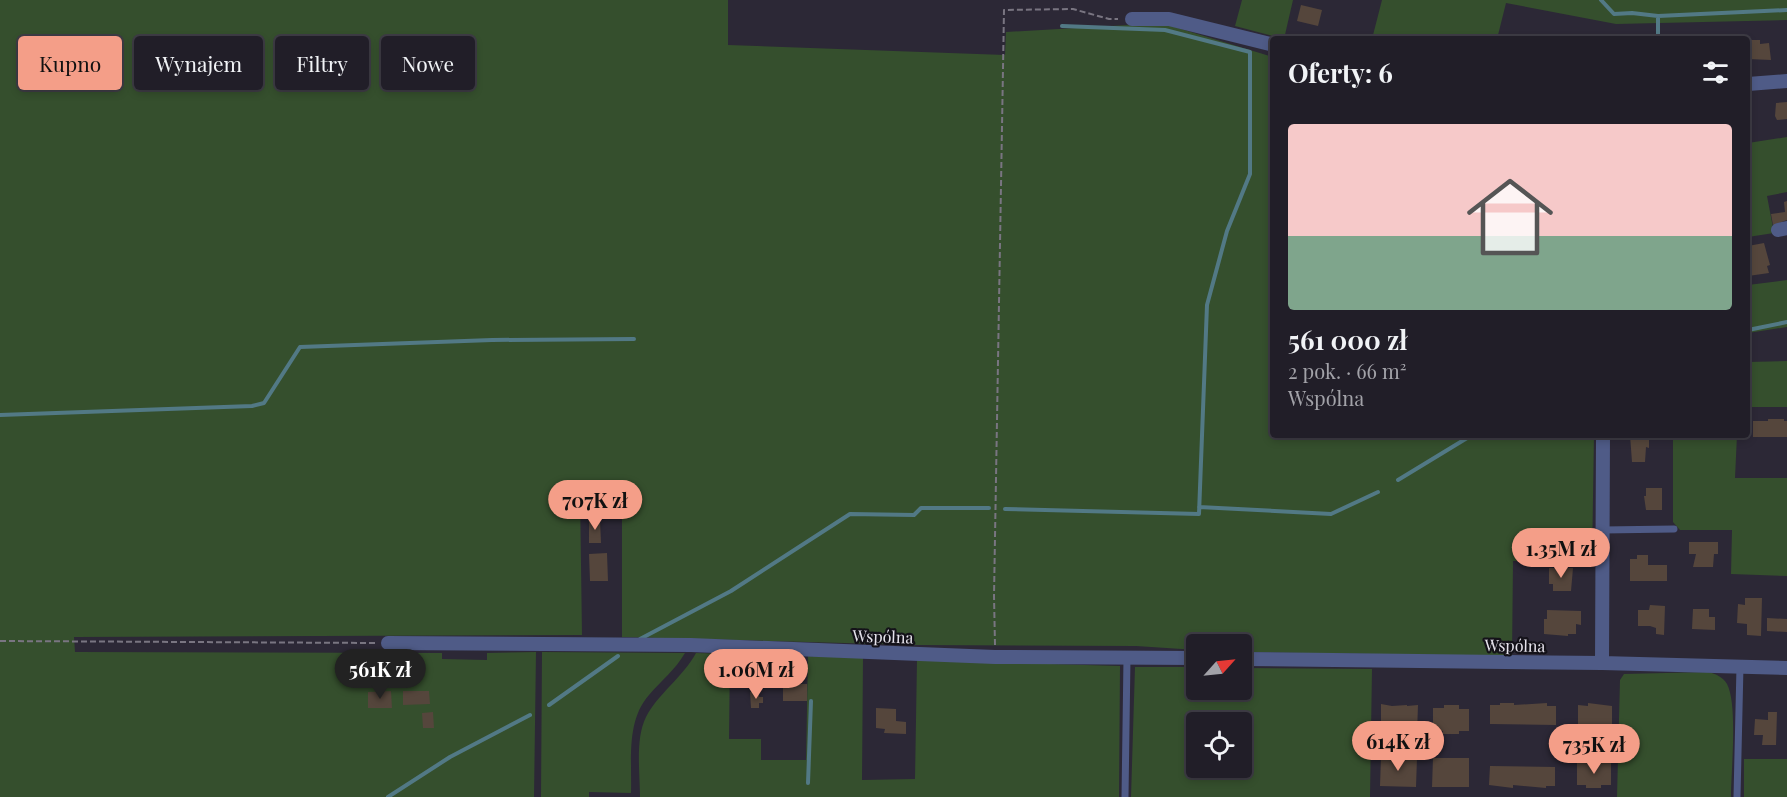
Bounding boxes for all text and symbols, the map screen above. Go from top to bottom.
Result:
chip: Kupno [18,36,122,90]
chip: Wynajem [134,36,263,90]
chip: Filtry [275,36,369,90]
chip: Nowe [381,36,475,90]
text: Oferty: 6 [1288,55,1393,90]
icon: filters [1699,56,1732,89]
icon: home [1456,163,1564,271]
text: 561 000 zł [1288,322,1407,357]
text: 2 pok. · 66 m² [1288,357,1406,384]
text: Wspólna [1288,384,1364,411]
pin: 707K zł [540,480,650,531]
text: 707K zł [562,486,628,513]
pin: 1.35M zł [1499,528,1623,579]
text: 1.35M zł [1526,534,1596,561]
street label: Wspólna [851,624,914,648]
north arrow [1186,634,1252,700]
map controls [1186,634,1252,778]
street label: Wspólna [1483,634,1546,656]
pin: 561K zł [325,649,435,700]
pin: 1.06M zł [694,649,818,700]
text: 561K zł [349,655,411,682]
text: 1.06M zł [718,655,794,682]
button: locate [1186,712,1252,778]
pin: 614K zł [1343,721,1453,772]
pin: 735K zł [1539,724,1649,775]
text: 614K zł [1366,727,1430,754]
text: 735K zł [1563,730,1625,757]

